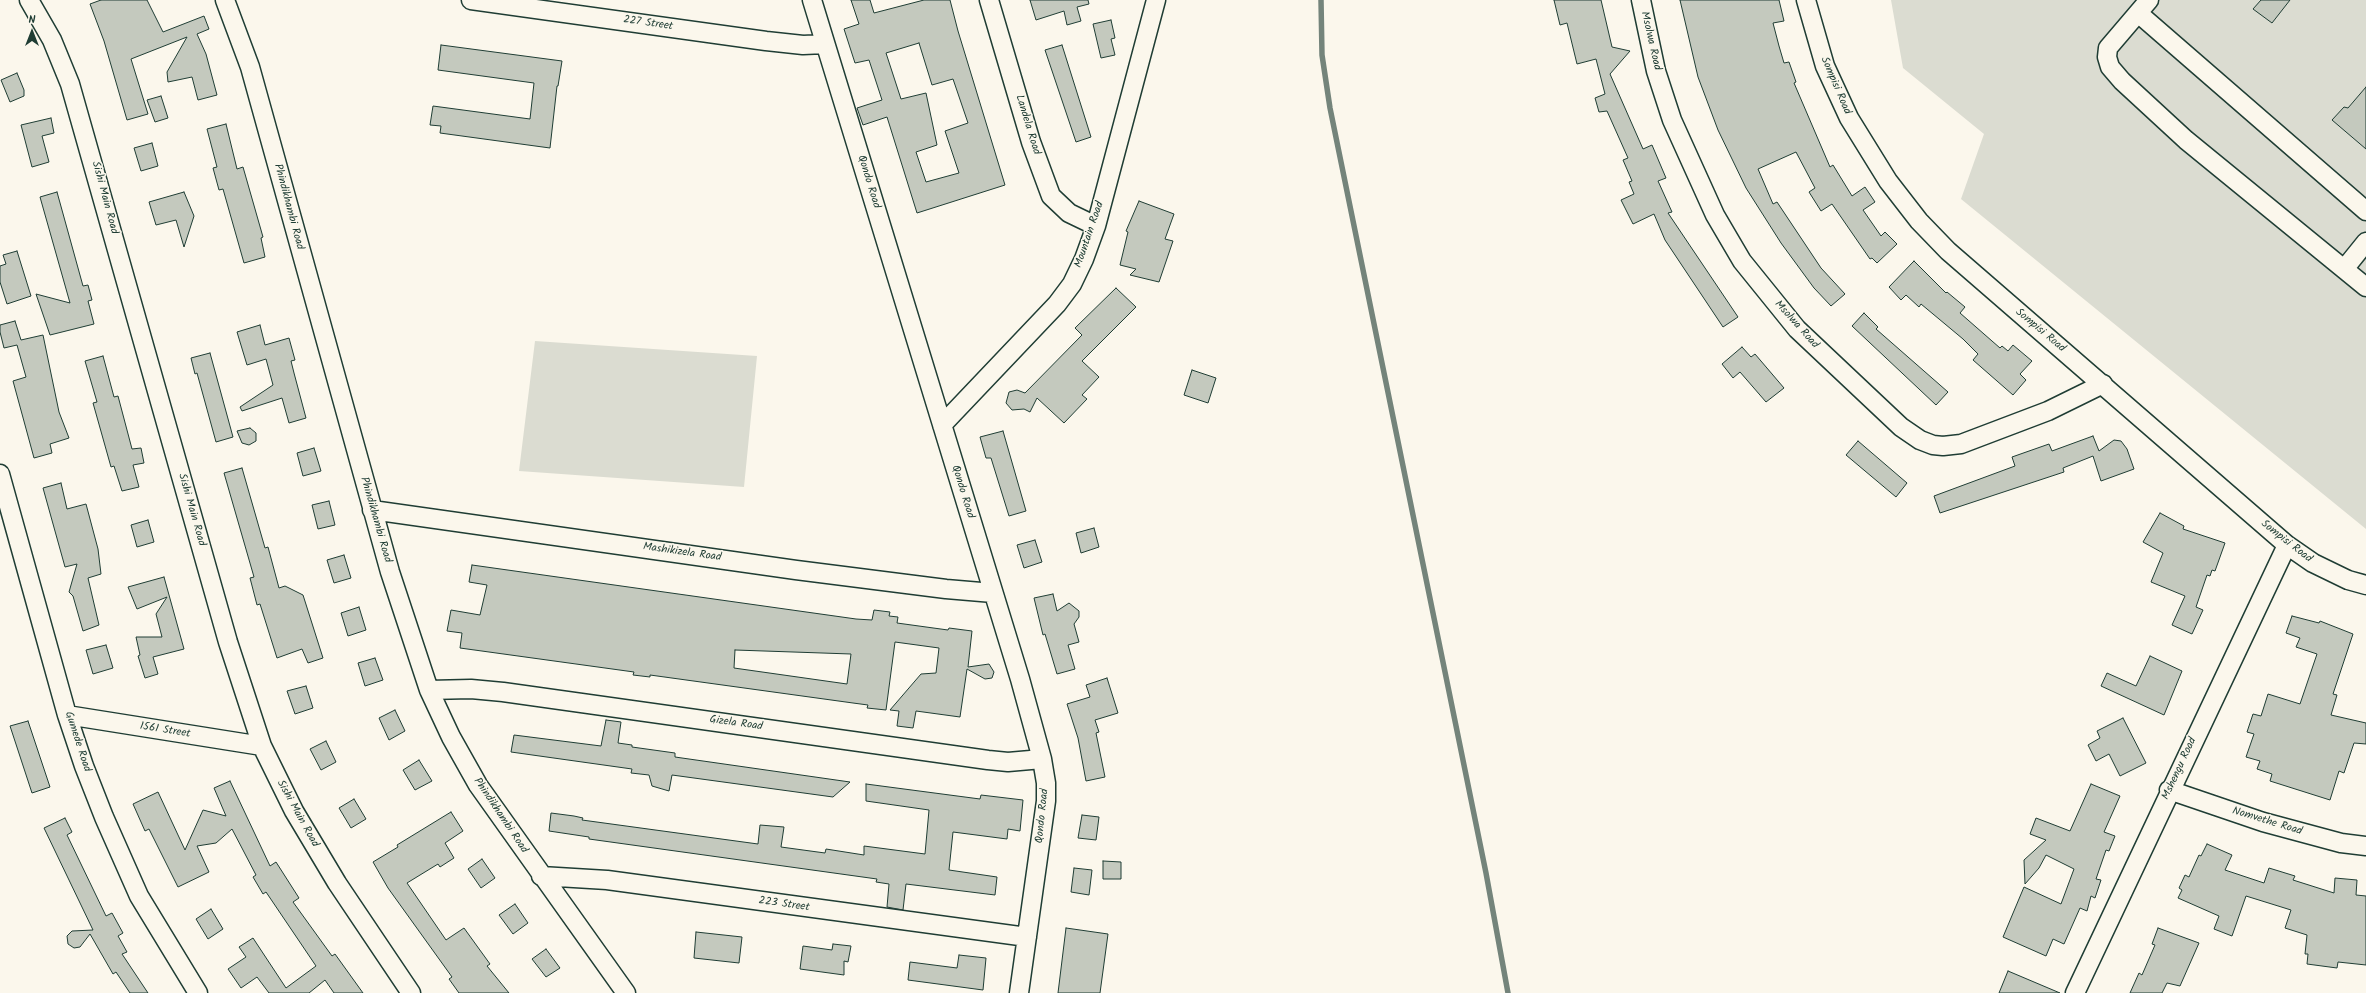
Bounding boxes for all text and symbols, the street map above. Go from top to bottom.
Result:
street label: Msolwa Road [1637,10,1663,72]
text: N [29,11,35,29]
north arrow [12,12,52,52]
street label: 227 Street [622,14,674,34]
street label: Sompisi Road [1817,55,1853,117]
street label: Landela Road [1012,94,1042,156]
street label: Qondo Road [854,154,882,210]
street label: Sishi Main Road [88,160,120,236]
street label: Phindikhambi Road [270,163,306,251]
street label: Mountain Road [1072,200,1108,270]
street label: Msolwa Road [1771,298,1821,352]
street label: Sompisi Road [2012,306,2068,356]
street label: Qondo Road [948,464,976,520]
street label: Sishi Main Road [174,472,208,548]
street label: Phindikhambi Road [356,476,394,564]
street label: Sompisi Road [2258,518,2314,566]
street label: Mashikizela Road [642,541,722,565]
street label: Gumede Road [61,710,93,774]
street label: Gizela Road [709,714,763,734]
street label: 1561 Street [139,720,191,742]
street label: Mshengu Road [2160,736,2200,802]
street label: Phindikhambi Road [470,776,530,856]
street label: Sishi Main Road [273,778,321,850]
street label: Qondo Road [1034,788,1052,844]
street label: Nomvethe Road [2230,805,2304,839]
street label: 223 Street [758,895,810,915]

